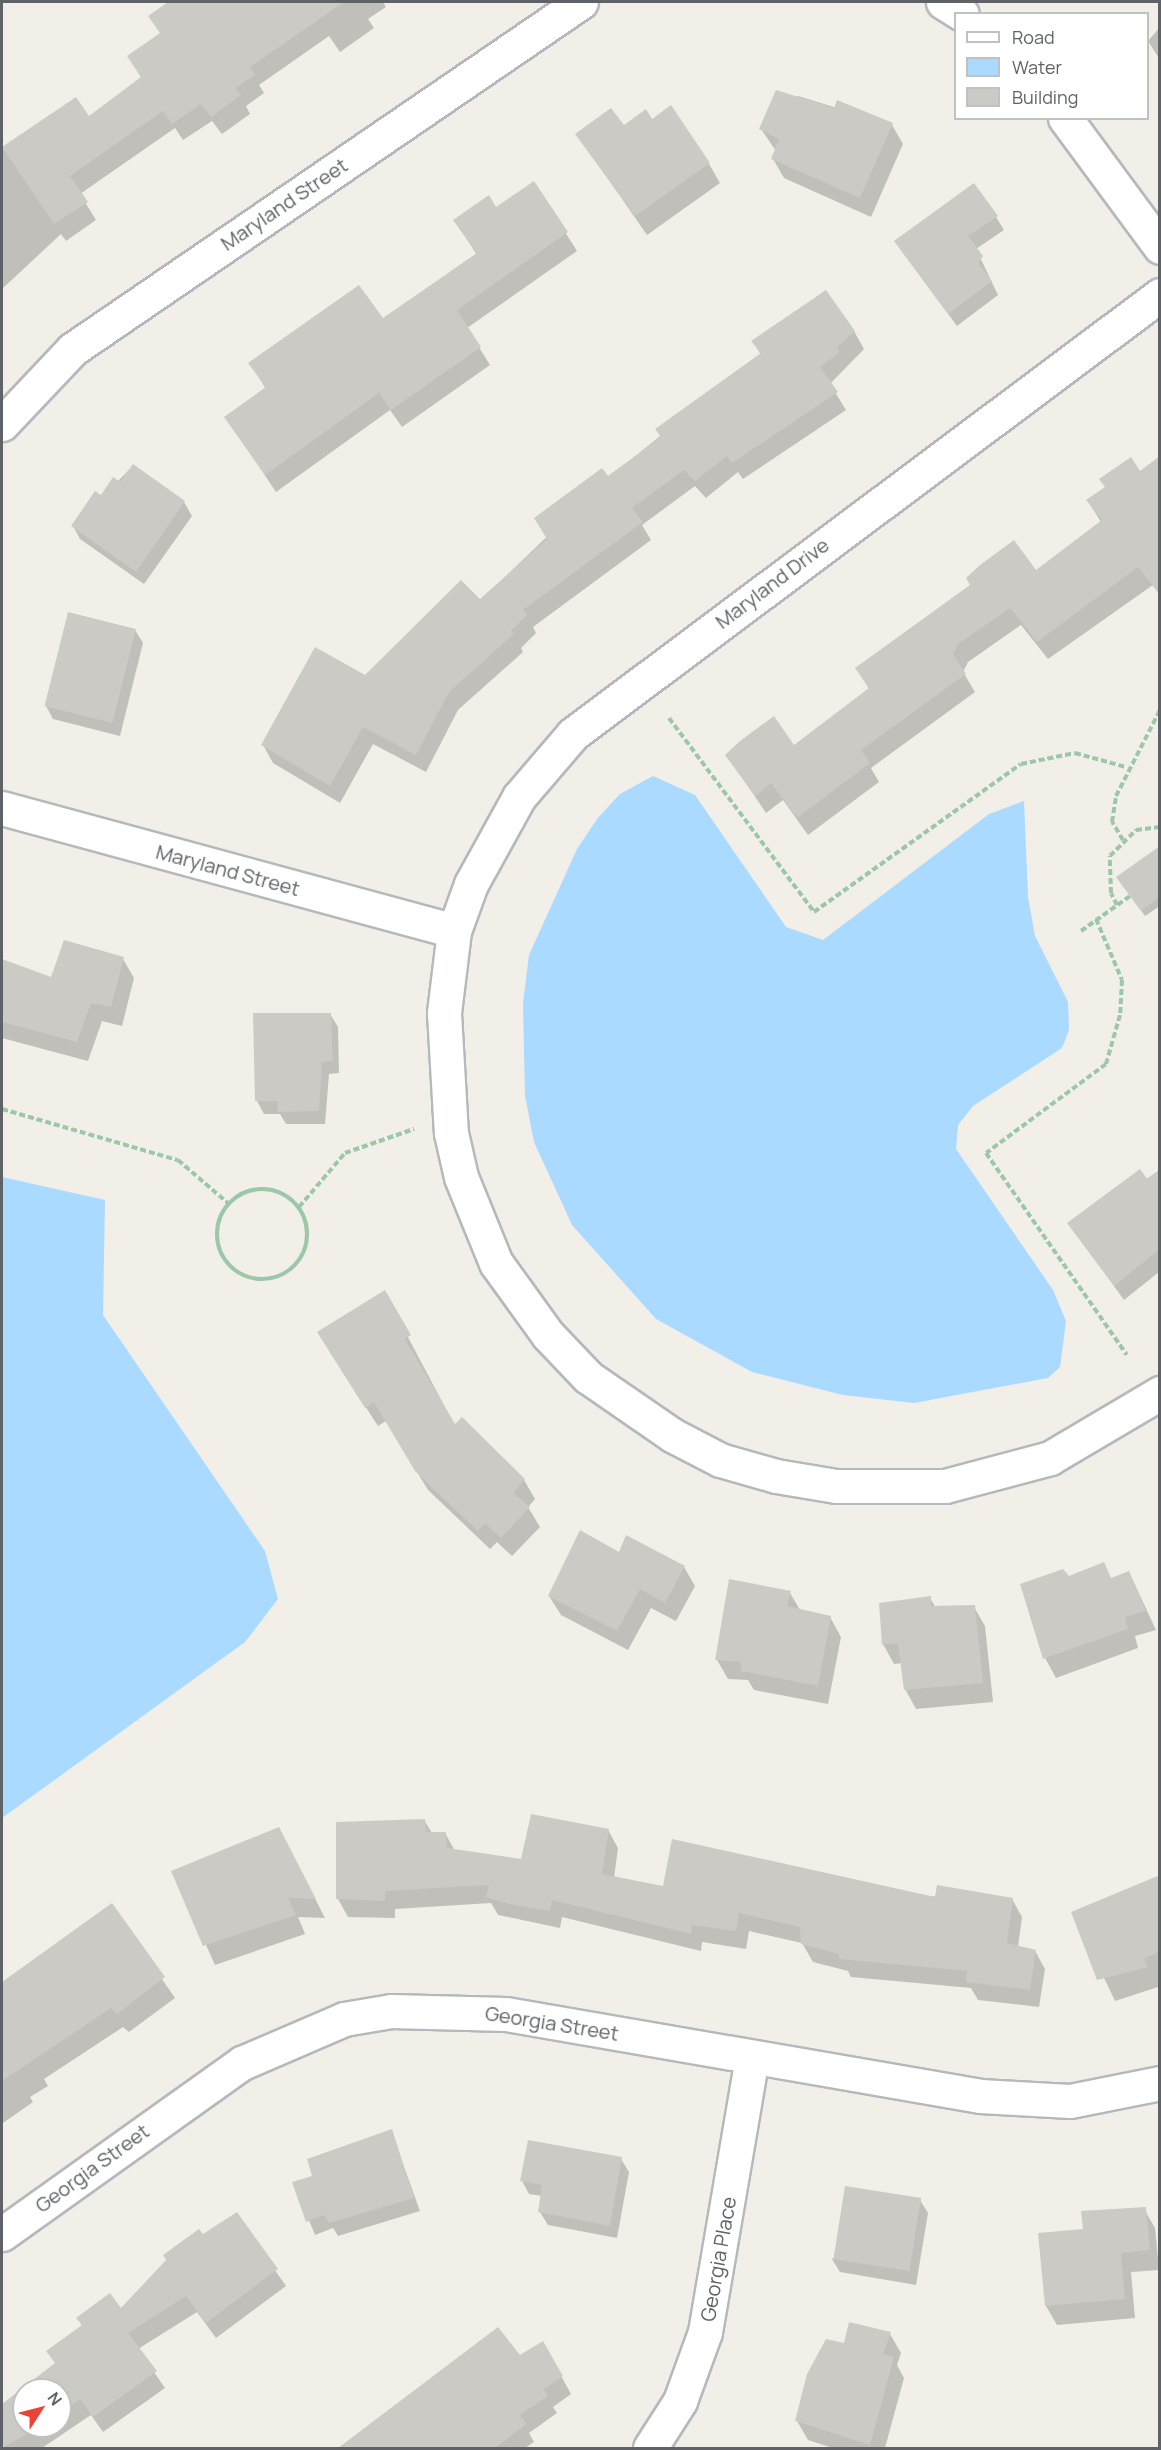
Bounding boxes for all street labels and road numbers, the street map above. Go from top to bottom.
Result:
street label: Maryland Street [216,153,352,255]
street label: Maryland Drive [711,533,833,633]
street label: Maryland Street [154,839,302,901]
street label: Georgia Street [484,2001,620,2045]
street label: Georgia Street [30,2119,154,2217]
street label: Georgia Place [695,2195,741,2323]

